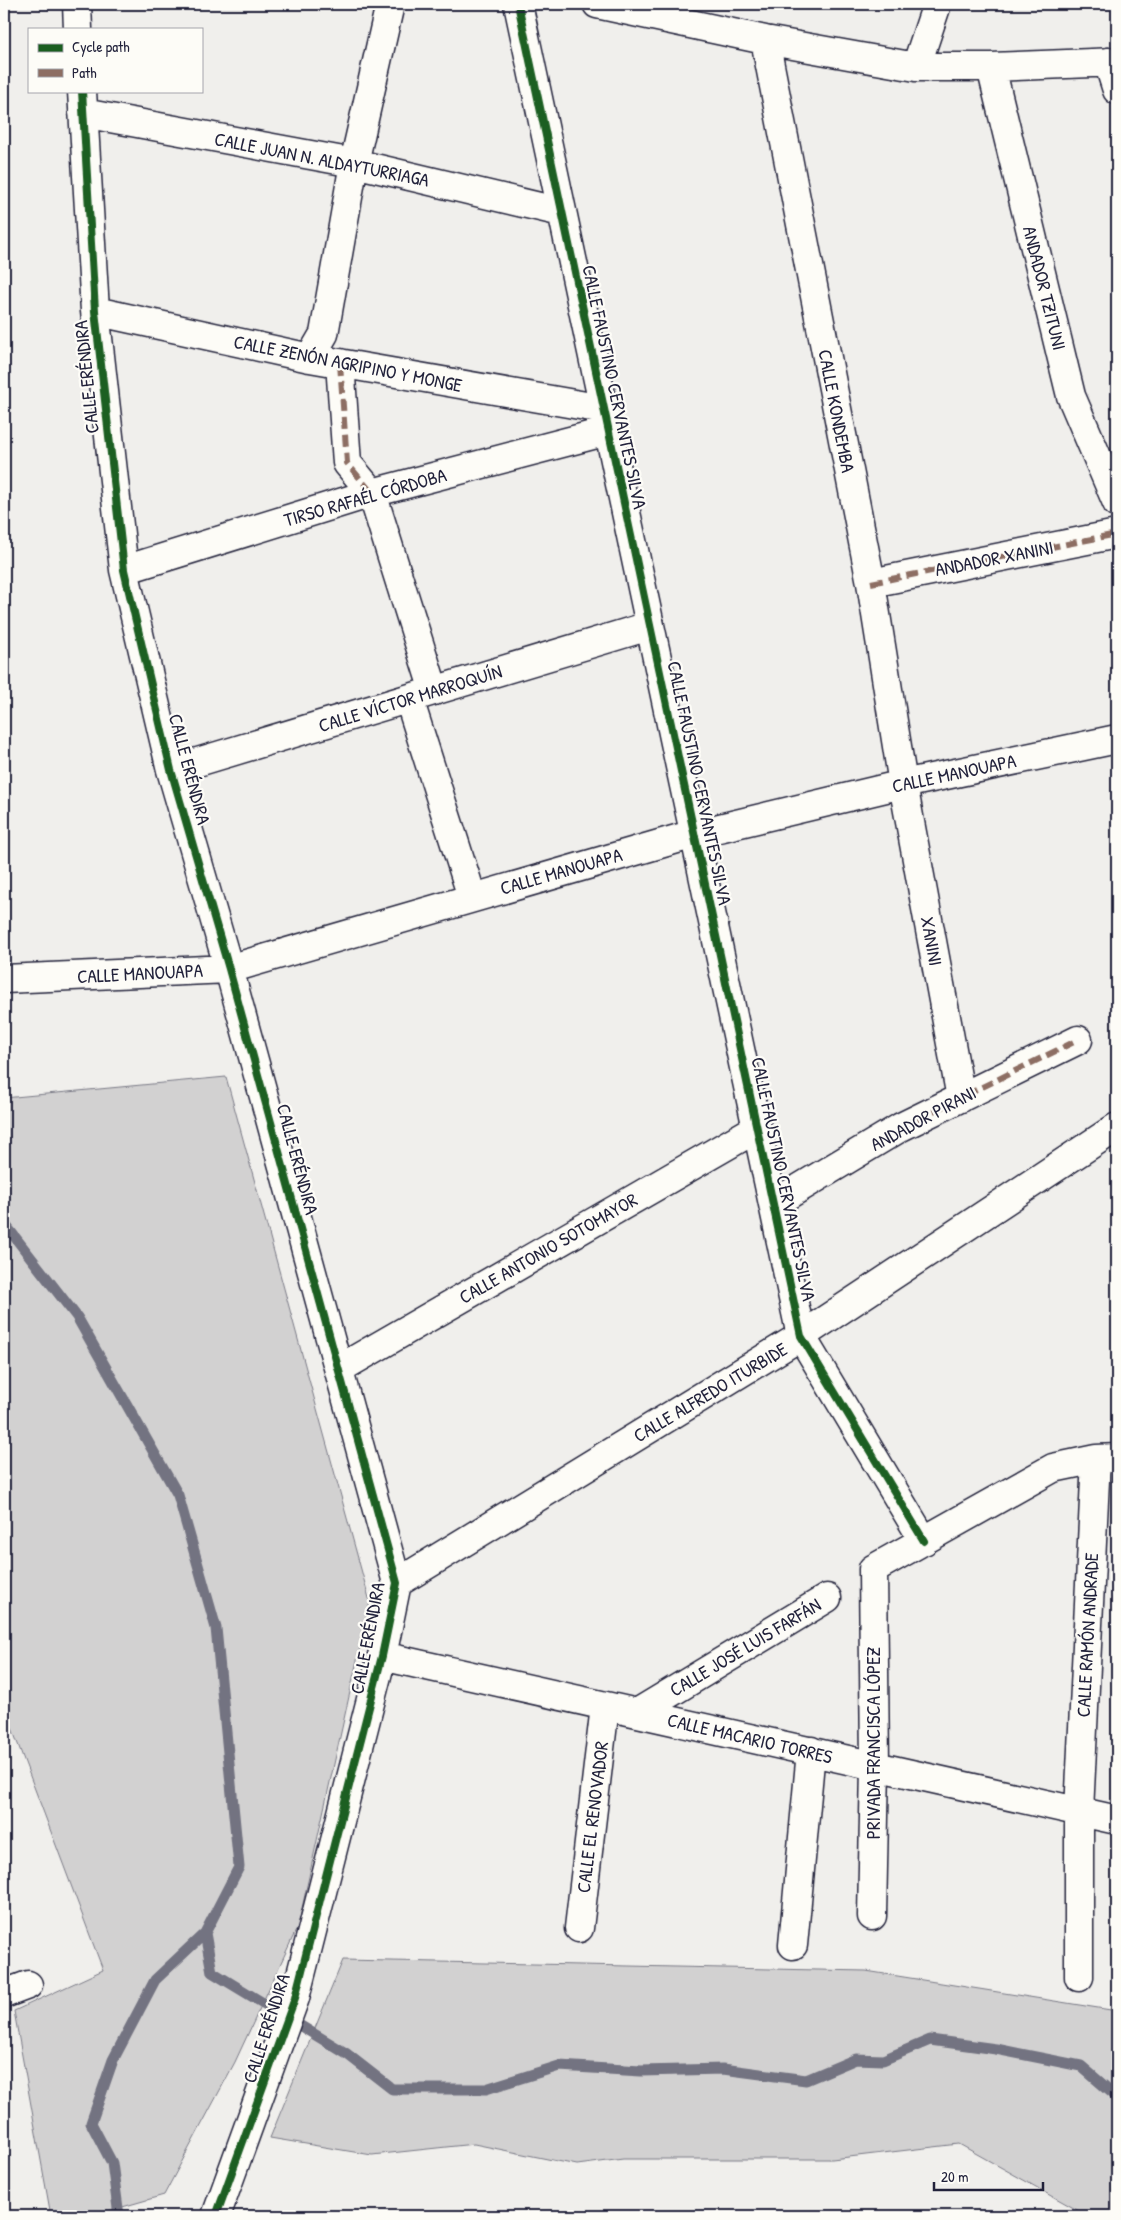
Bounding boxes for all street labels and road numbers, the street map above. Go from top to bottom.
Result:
street label: CALLE JUAN N. ALDAYTURRIAGA [212,125,432,193]
street label: ANDADOR TZITUNI [1017,223,1073,353]
street label: CALLE FAUSTINO CERVANTES SILVA [576,263,654,511]
street label: CALLE ERÉNDIRA [67,319,105,435]
street label: CALLE ZENÓN AGRIPINO Y MONGE [232,328,465,398]
street label: CALLE KONDEMBA [812,347,862,475]
street label: TIRSO RAFAÉL CÓRDOBA [281,461,449,533]
street label: ANDADOR XANINI [933,534,1055,582]
street label: CALLE VÍCTOR MARROQUÍN [315,658,505,738]
street label: CALLE FAUSTINO CERVANTES SILVA [661,659,739,907]
street label: CALLE ERÉNDIRA [163,711,217,827]
street label: CALLE MANOUAPA [890,747,1018,799]
street label: CALLE MANOUAPA [497,841,625,901]
street label: XANINI [915,914,949,968]
street label: CALLE MANOUAPA [76,957,204,989]
street label: CALLE FAUSTINO CERVANTES SILVA [745,1055,823,1303]
street label: ANDADOR PIRANI [866,1079,980,1157]
street label: CALLE ERÉNDIRA [271,1101,325,1217]
street label: CALLE ANTONIO SOTOMAYOR [454,1186,642,1310]
street label: CALLE ALFREDO ITURBIDE [628,1335,792,1448]
street label: CALLE RAMÓN ANDRADE [1070,1552,1104,1718]
street label: CALLE ERÉNDIRA [343,1580,391,1696]
street label: CALLE JOSÉ LUIS FARFÁN [664,1591,826,1703]
street label: PRIVADA FRANCISCA LÓPEZ [860,1646,886,1839]
street label: CALLE MACARIO TORRES [665,1706,835,1770]
street label: CALLE EL RENOVADOR [570,1739,614,1894]
street label: CALLE ERÉNDIRA [236,1970,296,2086]

